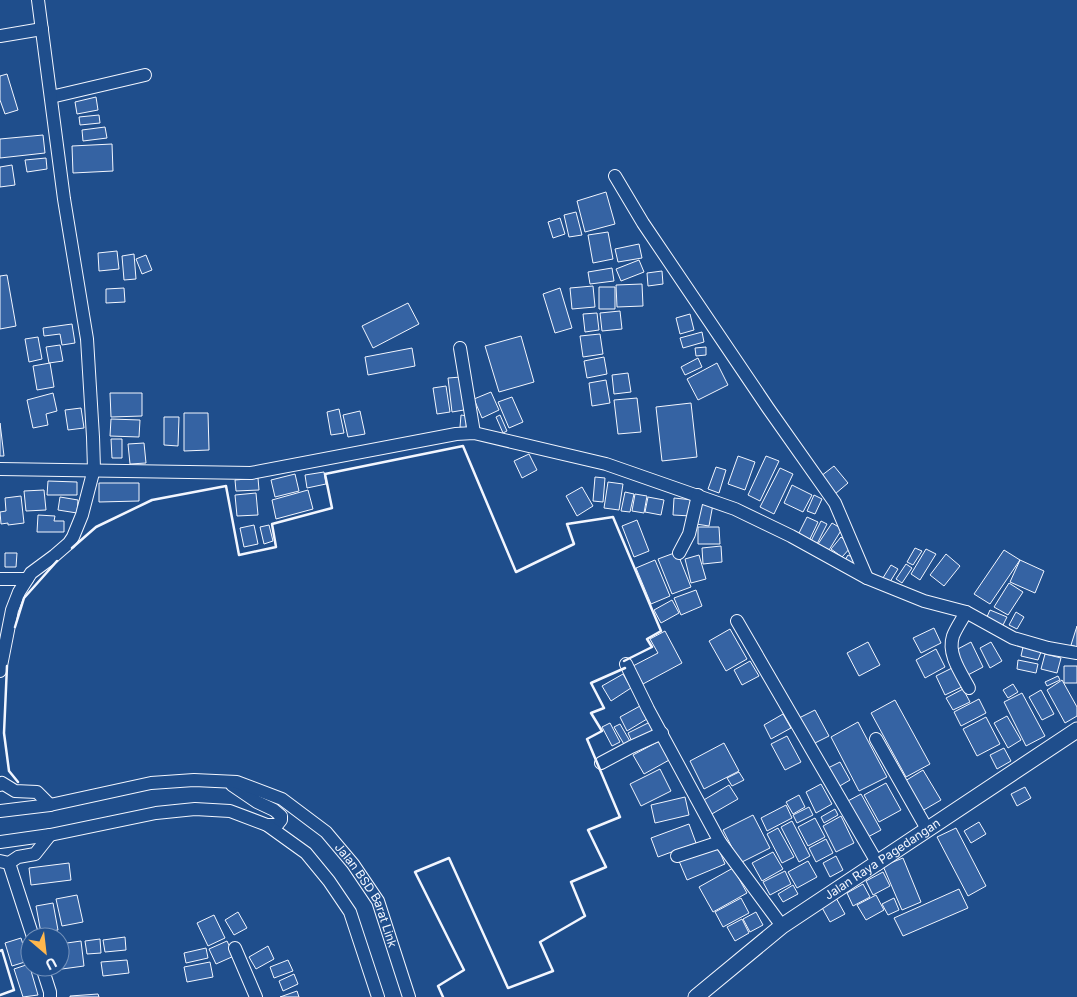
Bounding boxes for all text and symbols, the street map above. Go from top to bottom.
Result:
street label: Jalan Raya Pagedangan [821,815,943,903]
street label: Jalan BSD Barat Link [332,840,401,950]
north arrow [20,927,70,977]
text: U [43,954,60,974]

